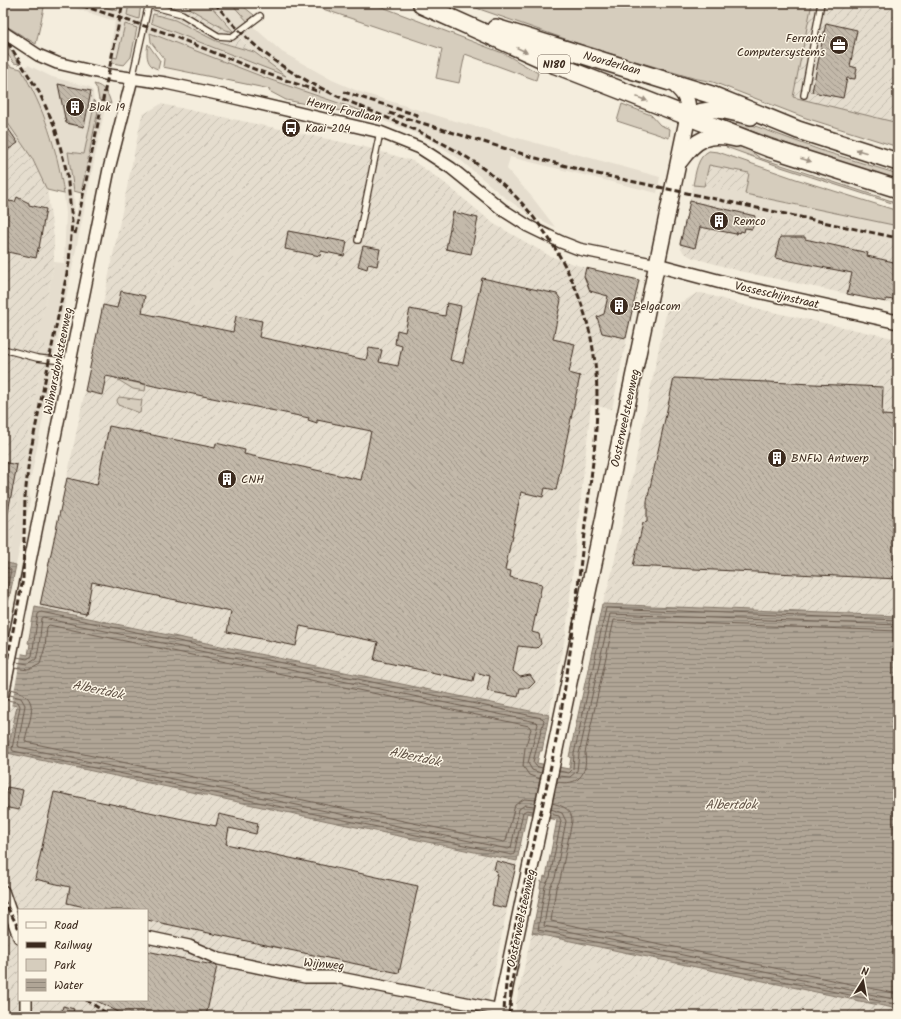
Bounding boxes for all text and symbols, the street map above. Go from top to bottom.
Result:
place label: Ferranti Computersystems [737,29,826,62]
office icon: Ferranti Computersystems [828,34,850,56]
street label: Noorderlaan [581,46,643,81]
one-way arrow [516,47,527,53]
road number: N180 [538,55,570,73]
street label: Henry Fordlaan [304,93,383,128]
building icon: Blok 19 [64,96,86,118]
one-way arrow [637,96,649,102]
place label: Blok 19 [89,98,125,117]
bus stop icon: Kaai 204 [280,117,302,139]
place label: Kaai 204 [305,119,351,138]
one-way arrow [854,148,866,154]
one-way arrow [801,157,813,163]
building icon: Remco [708,210,730,232]
place label: Remco [733,212,766,231]
street label: Vosseschijnstraat [733,277,821,315]
building icon: Belgacom [608,295,630,317]
place label: Belgacom [633,297,681,316]
street label: Wilmarsdonksteenweg [39,305,78,416]
street label: Oosterweelsteenweg [606,367,645,469]
building icon: BNFW Antwerp [766,447,788,469]
place label: BNFW Antwerp [791,449,869,468]
building icon: CNH [216,468,238,490]
place label: CNH [241,470,264,489]
water label: Albertdok [70,675,127,706]
water label: Albertdok [387,742,444,773]
water label: Albertdok [705,795,759,816]
street label: Oosterweelsteenweg [502,867,541,969]
legend [18,909,148,1001]
text: Road [54,916,79,935]
text: Railway [54,936,92,955]
street label: Wijnweg [303,953,345,976]
text: Park [54,956,76,975]
north arrow [843,961,883,1001]
text: N [860,963,870,982]
text: Water [54,976,84,995]

